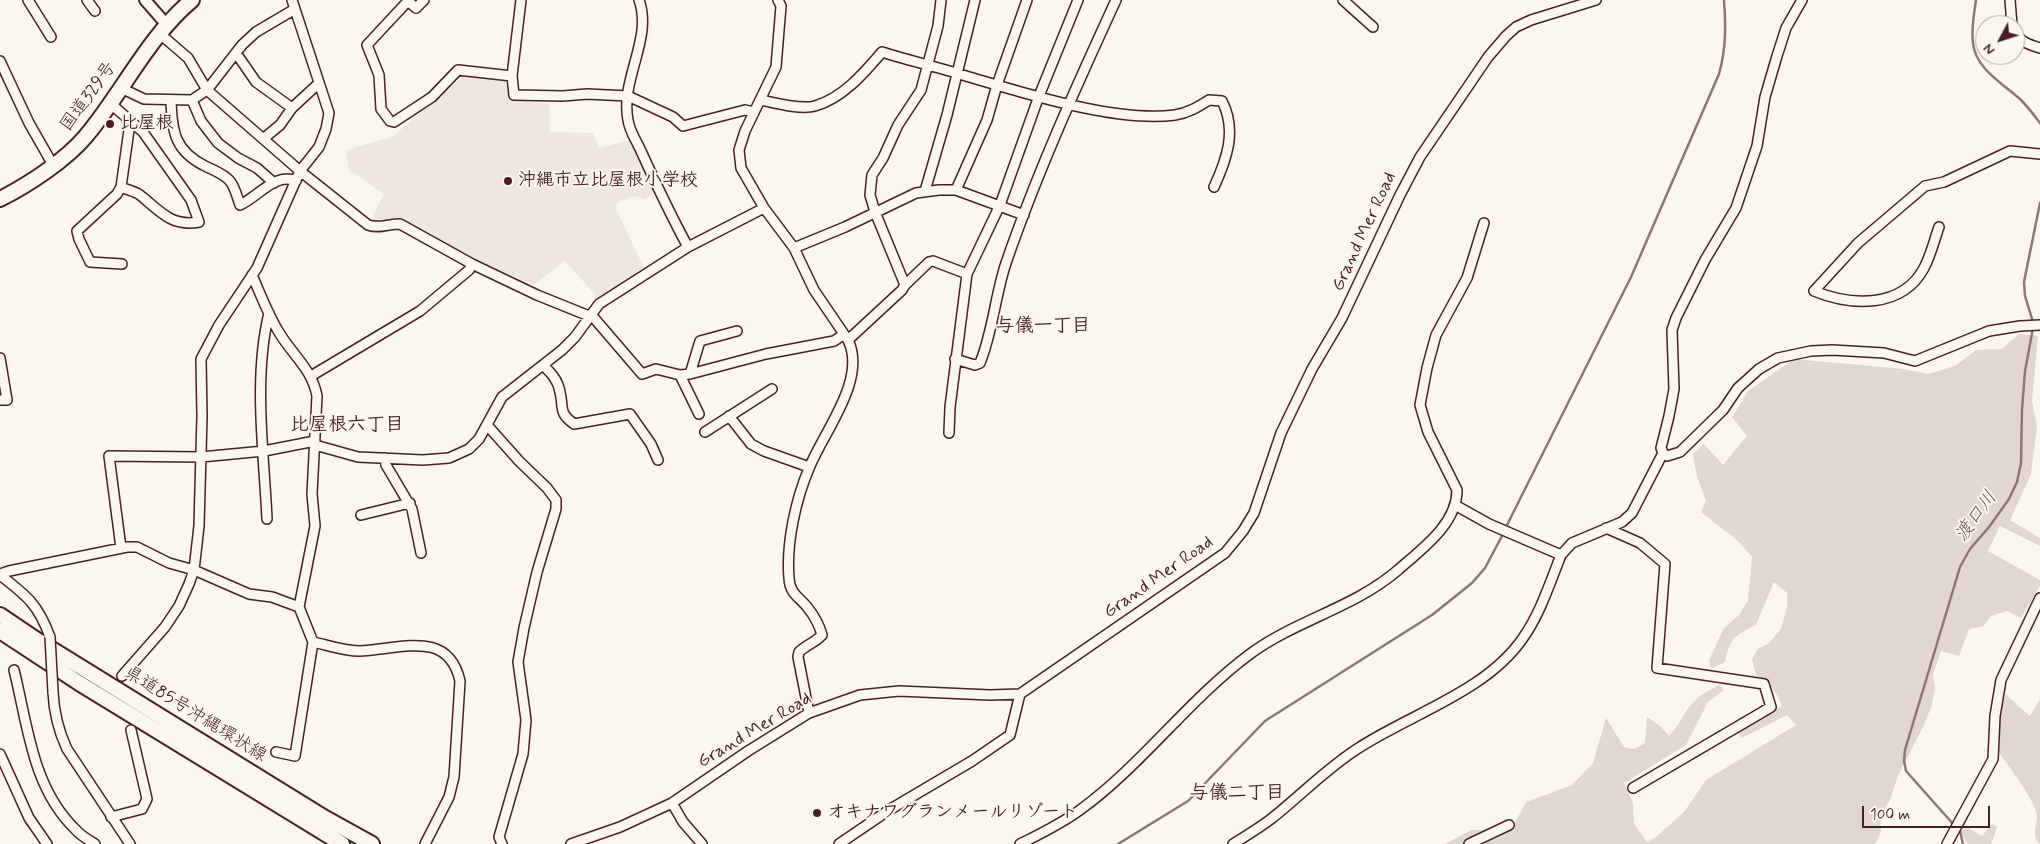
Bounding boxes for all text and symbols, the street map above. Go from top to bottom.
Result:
north arrow [1975,15,2025,65]
text: N [1979,40,1999,58]
street label: 国道329号 [56,58,122,136]
place label: 比屋根 [120,113,174,135]
marker: 比屋根 [104,118,116,130]
street label: Grand Mer Road [1328,169,1402,295]
place label: 沖縄市立比屋根小学校 [518,170,698,192]
marker: 沖縄市立比屋根小学校 [502,175,514,187]
district label: 与儀一丁目 [996,316,1090,338]
district label: 比屋根六丁目 [290,415,404,437]
water label: 渡口川 [1951,487,2003,547]
street label: Grand Mer Road [1100,532,1218,624]
street label: 県道85号沖縄環状線 [120,662,270,768]
street label: Grand Mer Road [694,689,816,773]
district label: 与儀二丁目 [1190,783,1284,805]
scale bar [1865,796,1992,828]
place label: オキナワグランメールリゾート [827,802,1078,824]
text: 100 m [1870,805,1910,825]
marker: オキナワグランメールリゾート [811,807,823,819]

